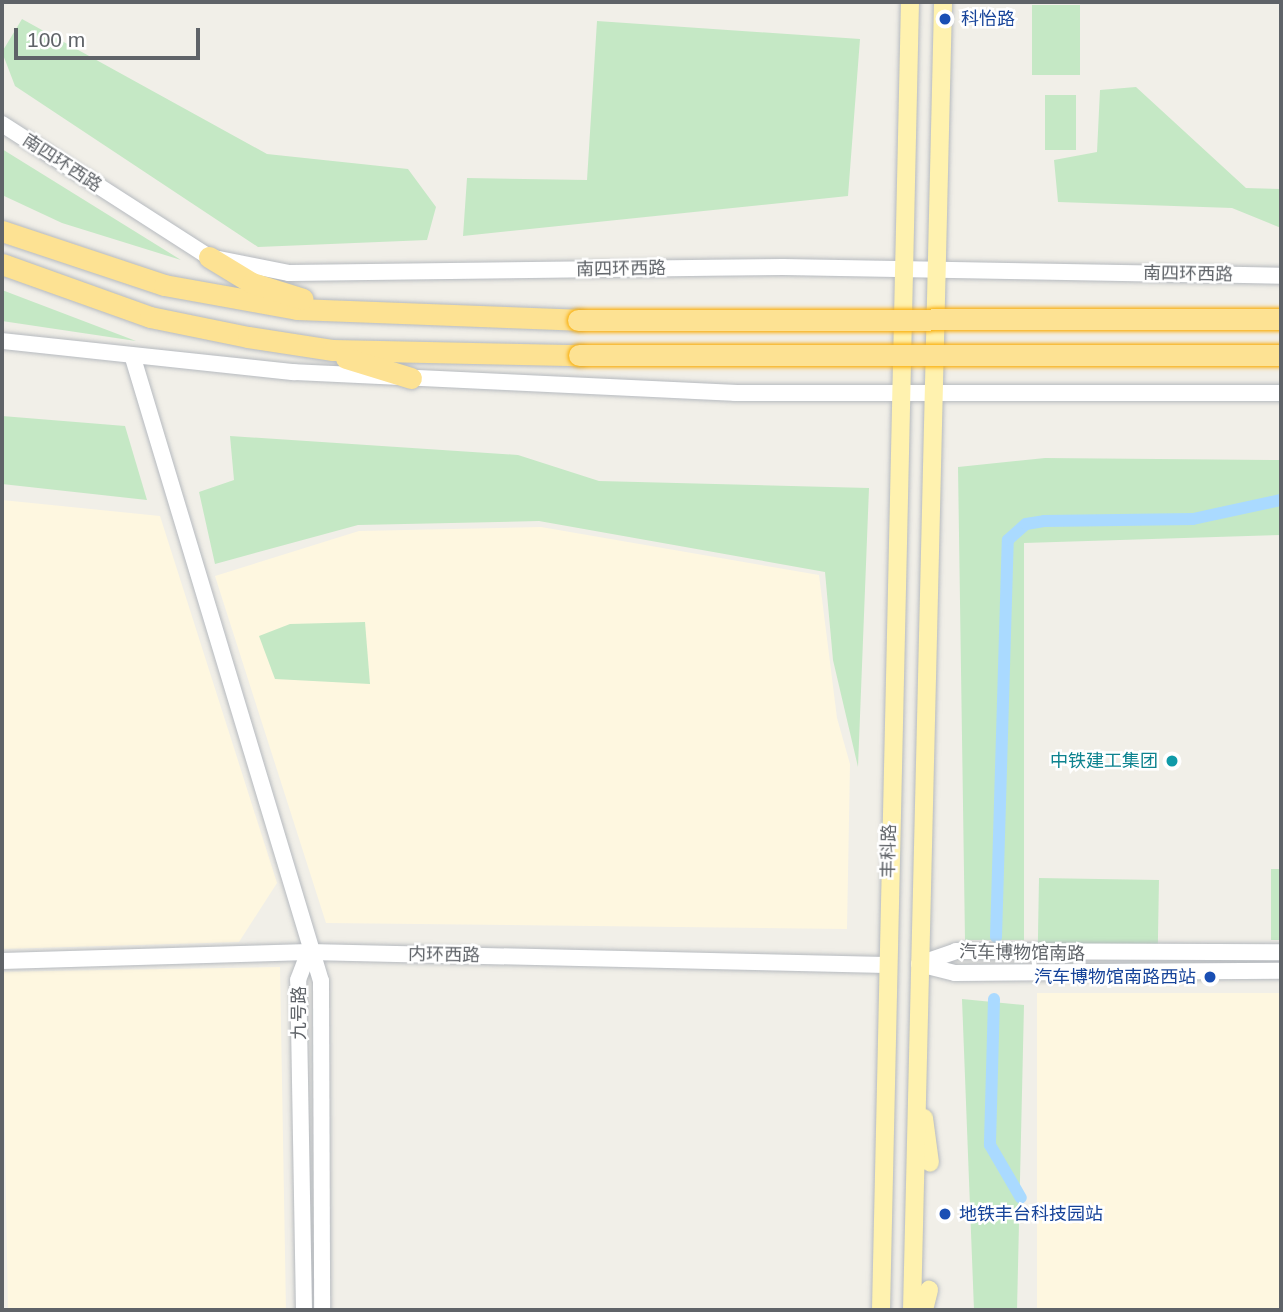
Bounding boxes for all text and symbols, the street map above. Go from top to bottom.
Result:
place label: 科怡路 [961,8,1015,30]
marker: 科怡路 [935,9,955,29]
scale bar [18,14,203,58]
text: 100 m [27,28,85,51]
street label: 南四环西路 [18,129,106,197]
street label: 南四环西路 [576,257,666,281]
street label: 南四环西路 [1143,262,1233,286]
place label: 中铁建工集团 [1050,750,1158,772]
marker: 中铁建工集团 [1164,753,1180,769]
street label: 丰科路 [878,824,900,878]
street label: 汽车博物馆南路 [959,941,1085,965]
street label: 内环西路 [408,944,480,966]
place label: 汽车博物馆南路西站 [1034,966,1196,988]
marker: 汽车博物馆南路西站 [1202,969,1218,985]
street label: 九号路 [288,986,310,1040]
place label: 地铁丰台科技园站 [959,1203,1103,1225]
marker: 地铁丰台科技园站 [937,1206,953,1222]

